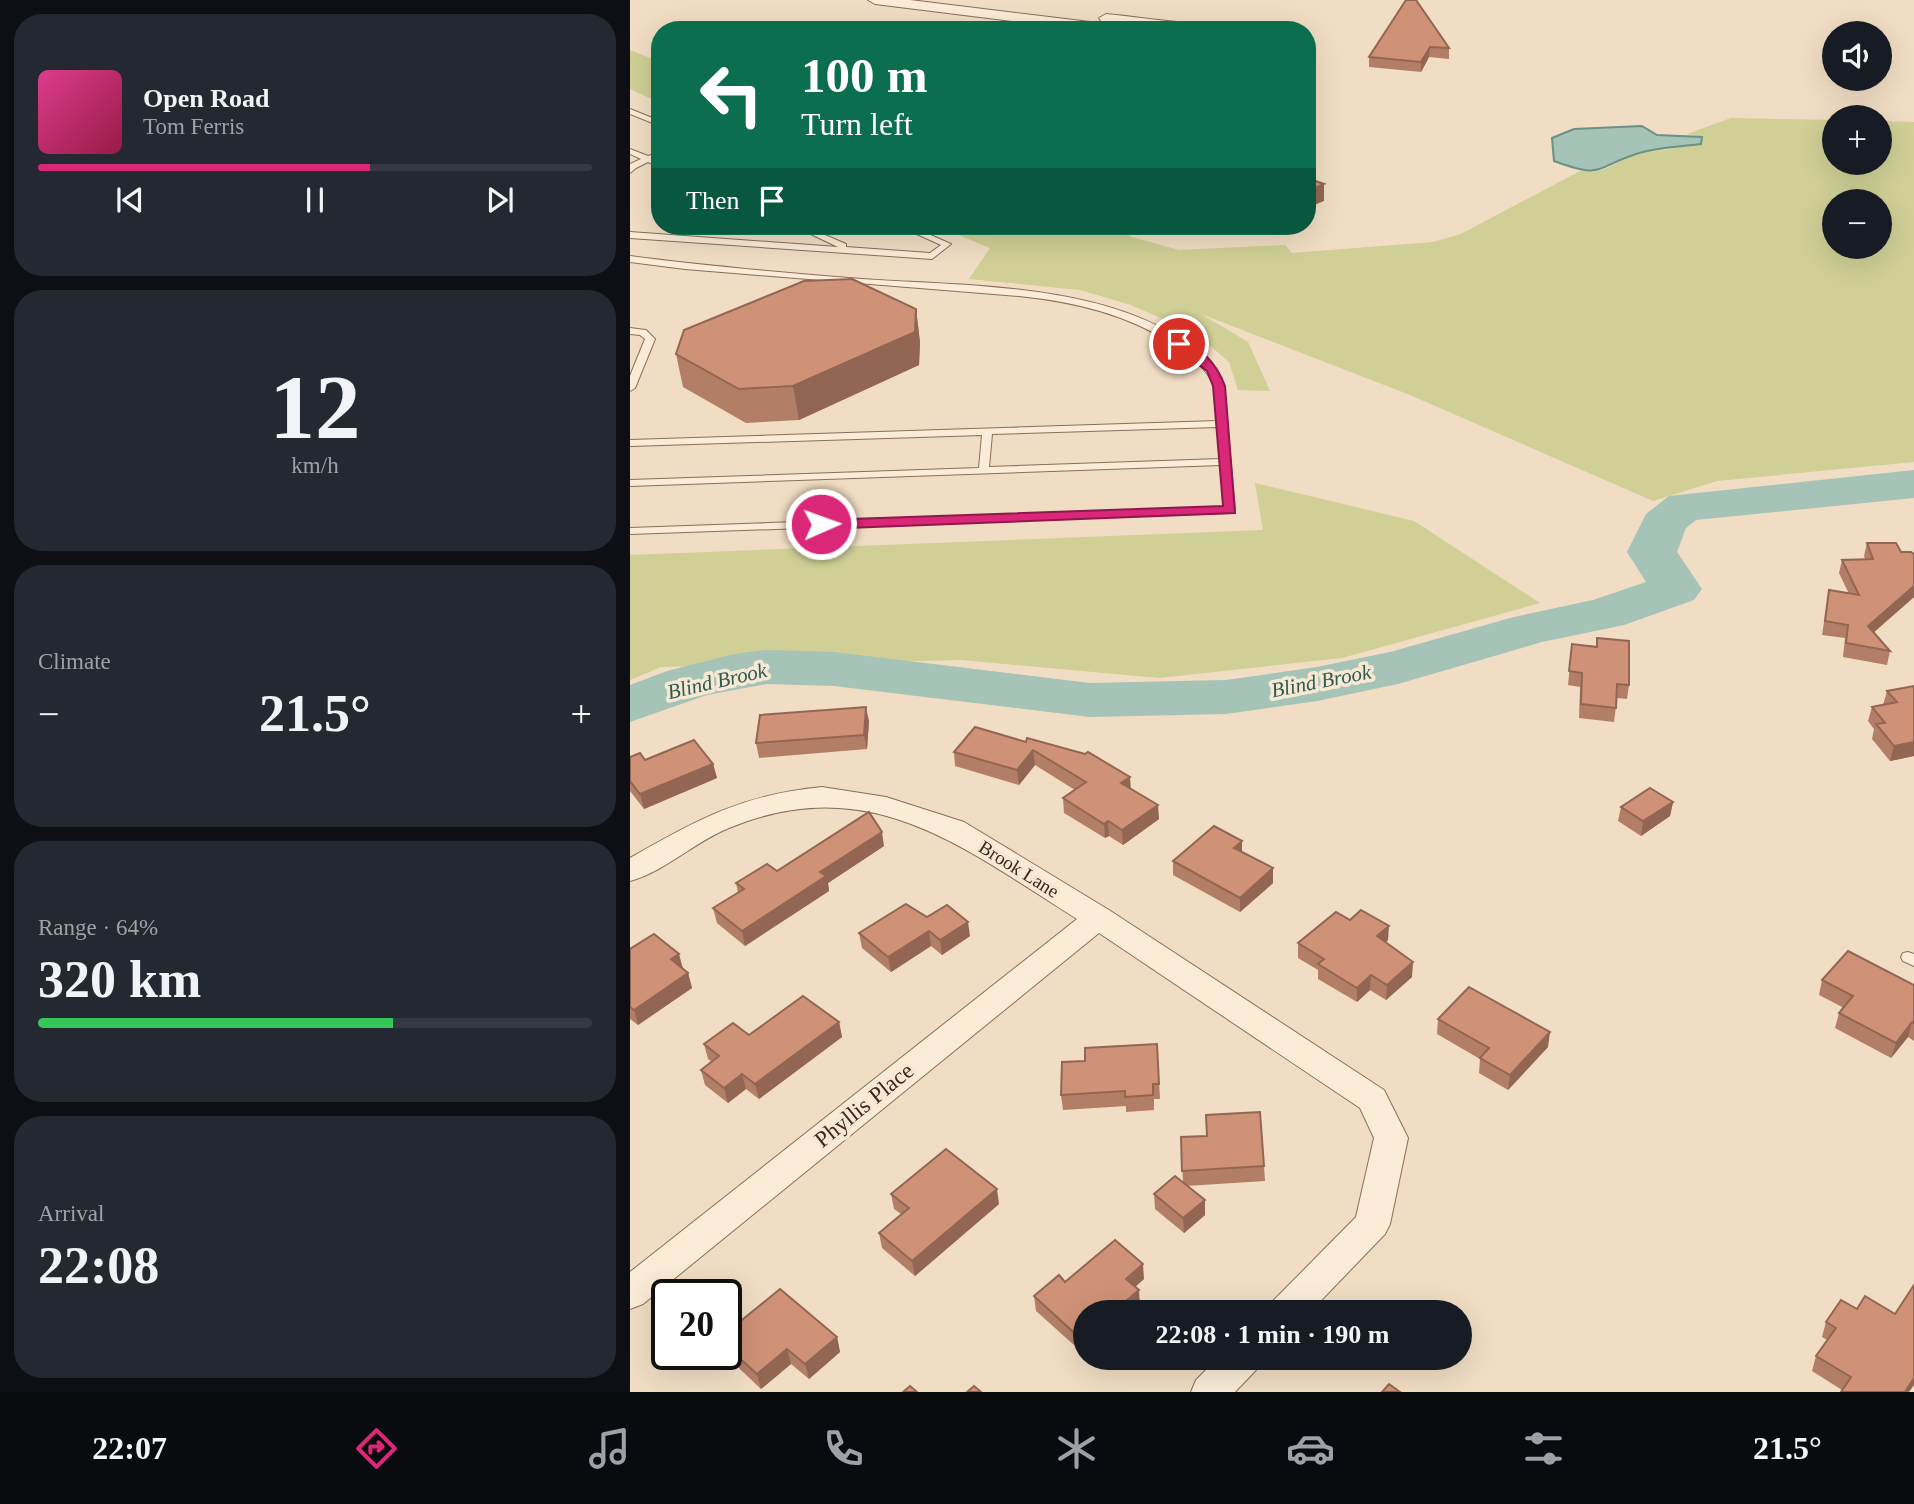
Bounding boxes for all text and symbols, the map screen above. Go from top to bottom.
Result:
map controls [1822,21,1892,259]
button: sound [1822,21,1892,91]
text: 100 m [801,48,928,103]
icon: left [686,49,777,140]
text: Open Road [143,84,269,113]
button: + [1822,105,1892,175]
text: Turn left [801,106,913,142]
text: Tom Ferris [143,114,244,139]
icon: previous [111,181,149,219]
icon: pause [296,181,334,219]
icon: next [481,181,519,219]
icon: arrive [753,182,791,220]
text: Then [686,186,739,215]
button: − [1822,189,1892,259]
pin [1149,314,1209,374]
icon: arrive [1160,325,1198,363]
text: 12 [270,357,361,458]
text: km/h [291,453,339,478]
position arrow [784,487,858,561]
text: Climate [38,649,111,674]
water label: Blind Brook [665,658,770,704]
water label: Blind Brook [1269,659,1374,702]
text: 21.5° [259,685,371,742]
text: − [38,693,59,735]
text: + [571,693,592,735]
street label: Brook Lane [975,836,1063,902]
text: Range · 64% [38,915,158,940]
text: 320 km [38,951,201,1008]
street label: Phyllis Place [810,1058,918,1152]
text: Arrival [38,1201,104,1226]
text: 22:08 [38,1237,159,1294]
speed limit sign: 20 [651,1279,742,1370]
text: 22:08 · 1 min · 190 m [1156,1320,1390,1349]
icon: directions [352,1424,401,1473]
icon: music [585,1424,634,1473]
icon: phone [819,1424,868,1473]
icon: climate [1052,1424,1101,1473]
icon: car [1286,1424,1335,1473]
icon: filters [1519,1424,1568,1473]
text: 22:07 [92,1430,167,1466]
text: 21.5° [1753,1430,1822,1466]

